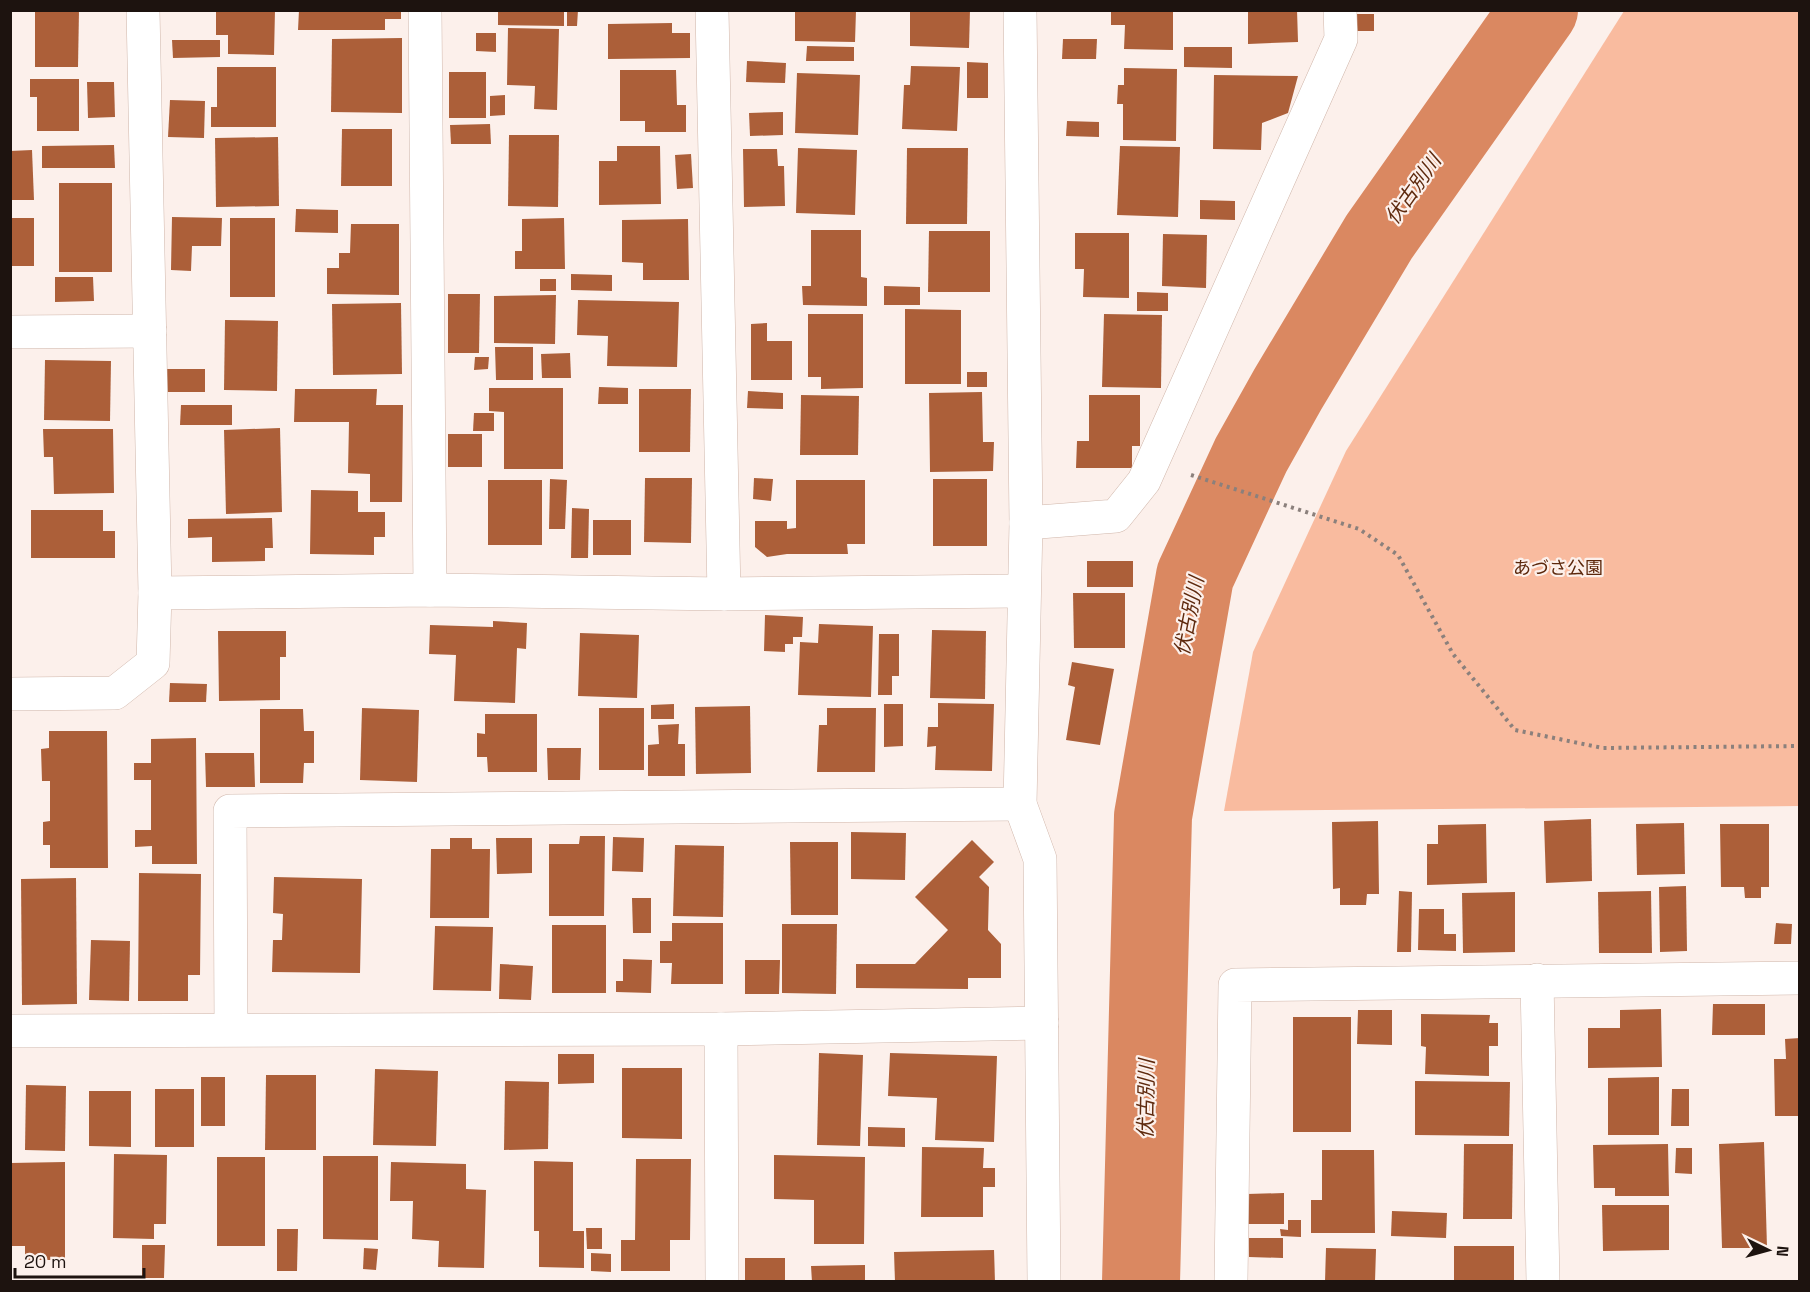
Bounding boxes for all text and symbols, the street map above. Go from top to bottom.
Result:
water label: 伏古別川 [1379,147,1448,229]
park label: あづさ公園 [1513,556,1603,579]
water label: 伏古別川 [1169,572,1210,658]
water label: 伏古別川 [1132,1057,1160,1139]
north arrow [1738,1220,1798,1280]
scale bar [15,1241,144,1279]
text: N [1772,1245,1793,1258]
text: 20 m [24,1250,67,1273]

